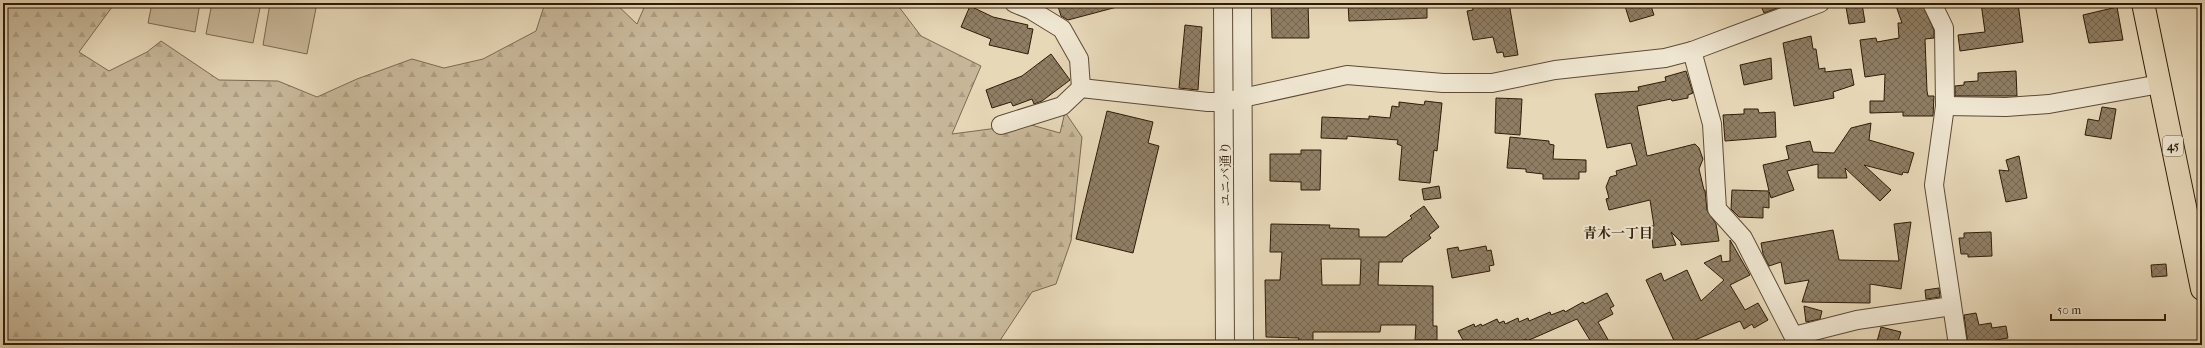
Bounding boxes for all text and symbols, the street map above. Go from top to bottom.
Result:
road number: 45 [2163,136,2183,156]
street label: ユニバ通り [1218,141,1233,207]
district label: 青木一丁目 [1583,225,1653,242]
scale bar [2051,296,2165,322]
text: 50 m [2057,303,2081,317]

